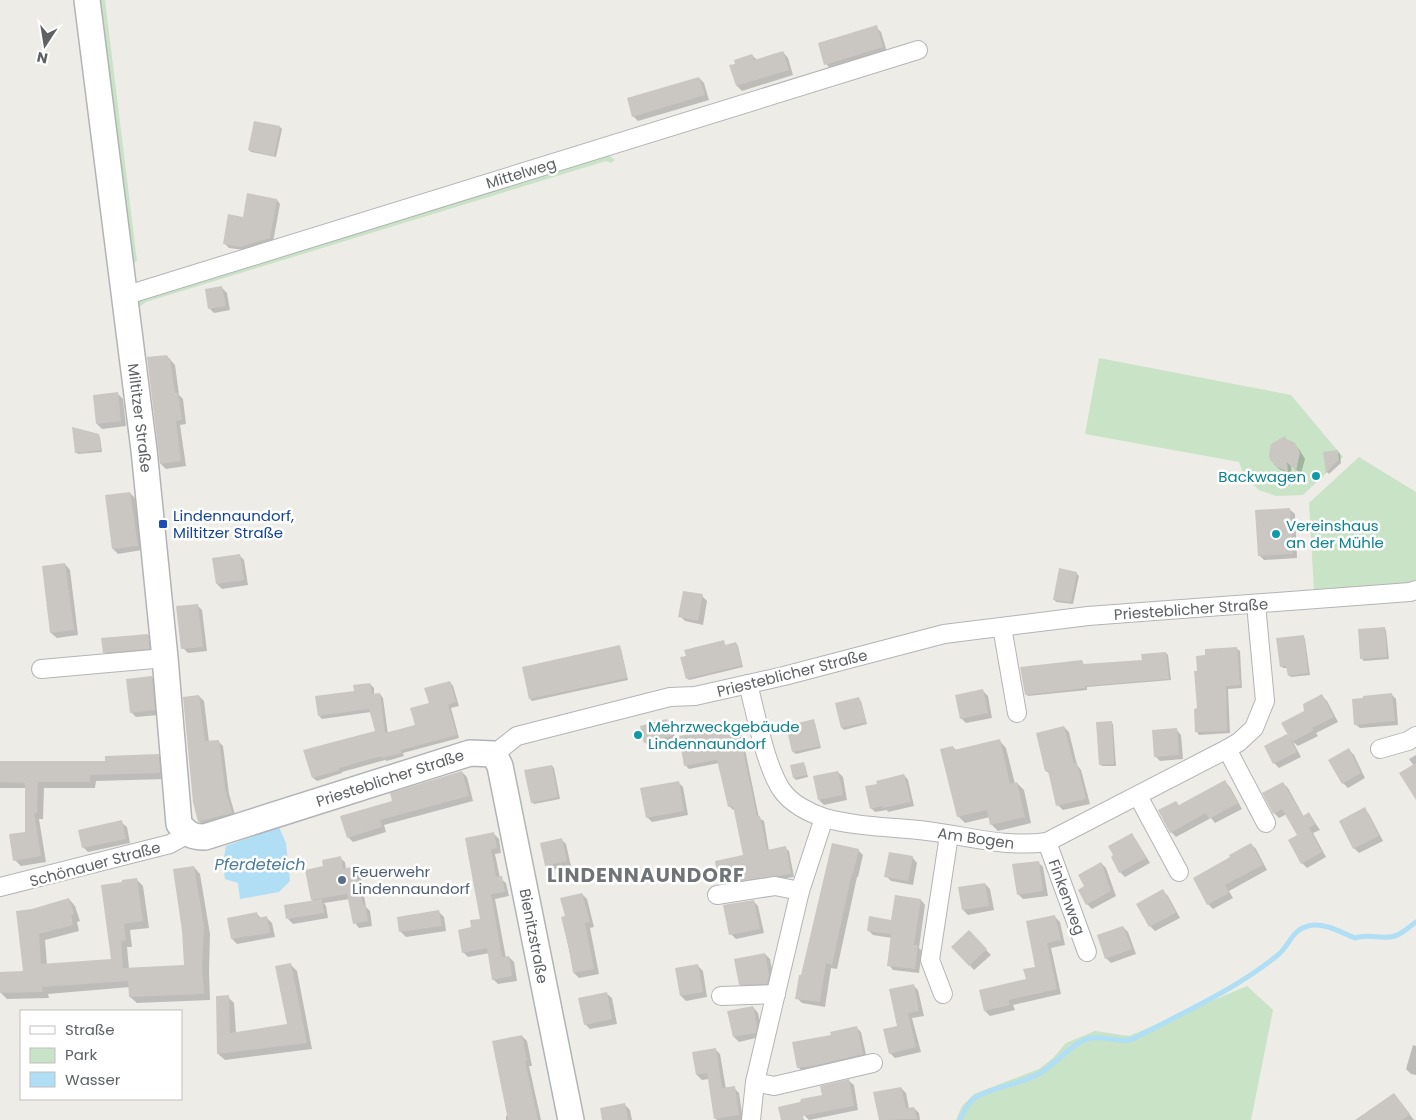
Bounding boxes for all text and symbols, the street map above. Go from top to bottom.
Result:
north arrow [20,20,70,70]
text: N [35,47,50,69]
street label: Mittelweg [483,152,559,194]
street label: Miltitzer Straße [123,362,157,474]
place label: Backwagen [1218,466,1306,487]
marker: Backwagen [1310,470,1322,482]
place label: Lindennaundorf, Miltitzer Straße [173,505,294,543]
place label: Vereinshaus an der Mühle [1286,515,1384,553]
marker: Lindennaundorf, Miltitzer Straße [157,518,169,530]
marker: Vereinshaus an der Mühle [1270,528,1282,540]
street label: Priesteblicher Straße [1113,593,1269,625]
street label: Priesteblicher Straße [714,644,870,702]
place label: Mehrzweckgebäude Lindennaundorf [648,716,799,754]
marker: Mehrzweckgebäude Lindennaundorf [632,729,644,741]
street label: Priesteblicher Straße [313,744,467,812]
street label: Am Bogen [936,822,1016,854]
street label: Schönauer Straße [27,836,163,892]
water label: Pferdeteich [215,853,305,876]
street label: Finkenweg [1044,856,1090,938]
place label: Feuerwehr Lindennaundorf [352,861,470,899]
district label: LINDENNAUNDORF [547,861,745,889]
marker: Feuerwehr Lindennaundorf [336,874,348,886]
street label: Bienitzstraße [515,887,553,985]
legend [20,1010,182,1100]
text: Straße [65,1019,115,1040]
text: Park [65,1044,97,1065]
text: Wasser [65,1069,121,1090]

